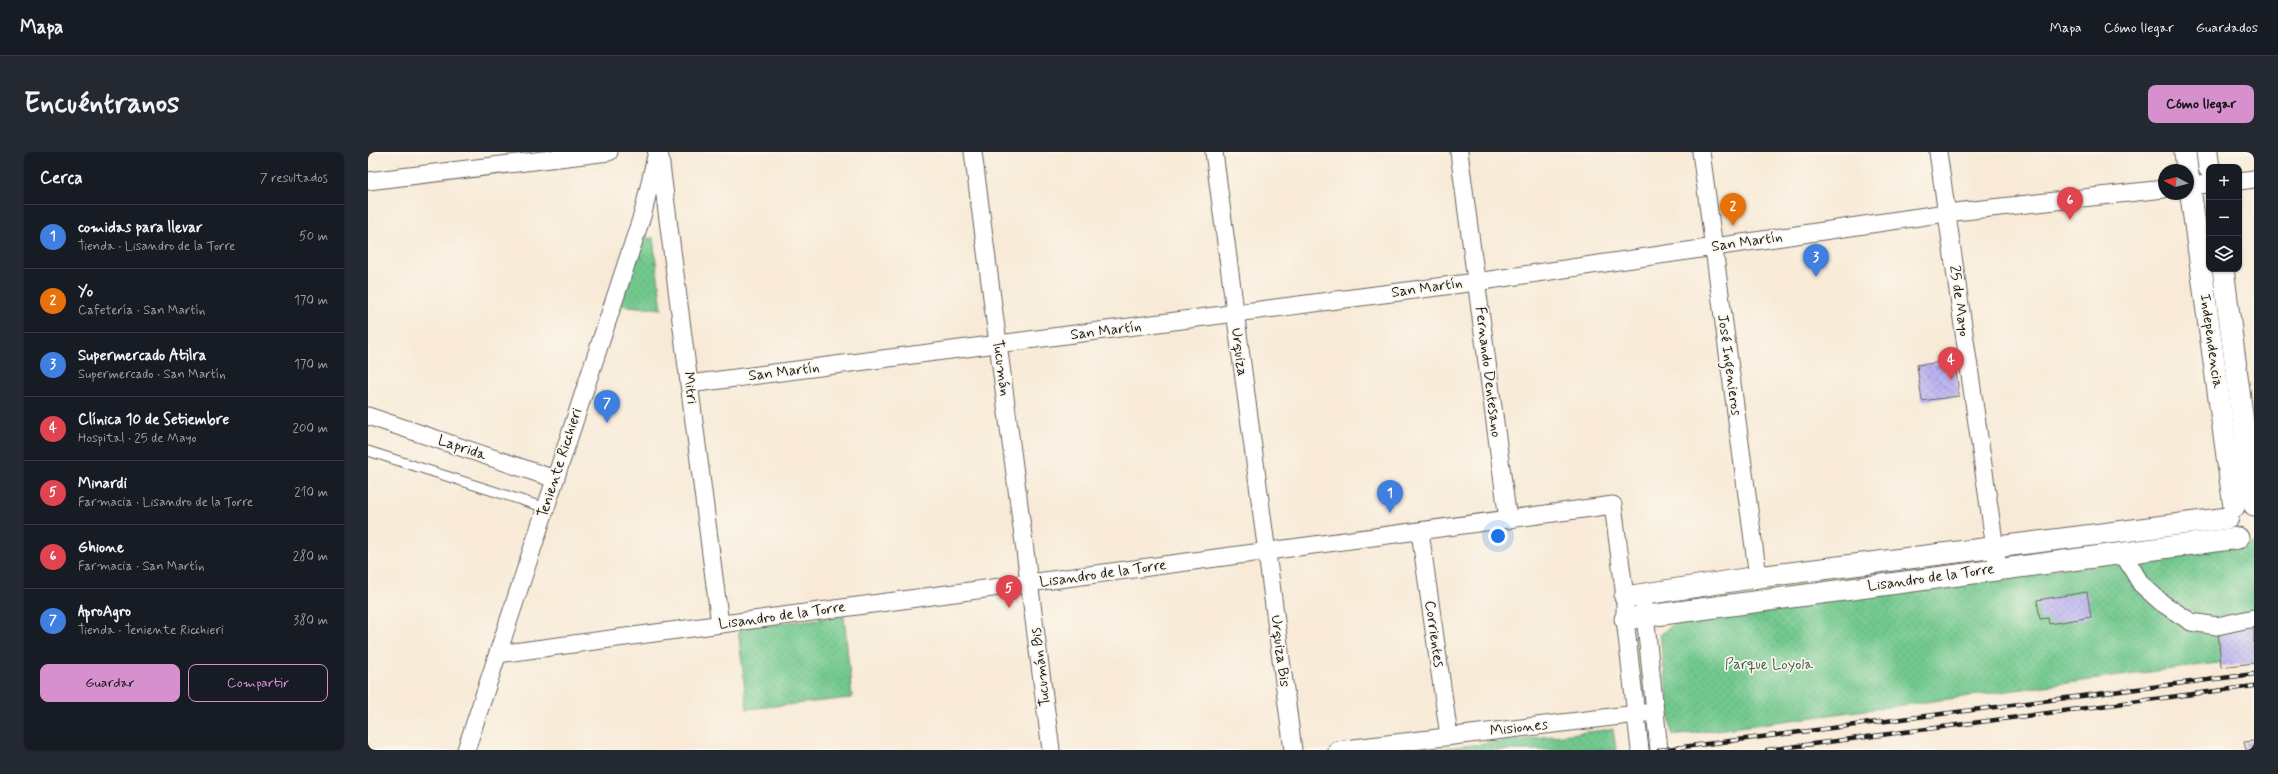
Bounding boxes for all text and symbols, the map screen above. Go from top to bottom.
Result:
text: Mapa [20,15,63,40]
text: Mapa [2050,19,2082,37]
text: Cómo llegar [2104,19,2174,37]
text: Guardados [2196,19,2258,37]
button: Cómo llegar [2148,85,2254,123]
text: Encuéntranos [24,86,180,123]
north arrow [2158,164,2194,200]
map controls [2206,164,2242,272]
button: + [2206,164,2242,200]
text: Cerca [40,167,83,189]
text: 7 resultados [260,170,328,187]
pin: 6 [2057,187,2083,220]
pin: 2 [1720,193,1746,226]
button: − [2206,200,2242,236]
text: comidas para llevar [78,218,203,238]
street label: San Martín [1710,227,1784,257]
text: 1 [50,228,56,245]
text: 50 m [299,228,328,245]
button: layers [2206,236,2242,272]
text: Tienda · Lisandro de la Torre [78,238,235,255]
pin: 3 [1803,244,1829,277]
street label: 25 de Mayo [1944,264,1974,338]
street label: San Martín [1390,273,1464,303]
text: Yo [78,282,93,302]
text: 2 [50,292,56,309]
text: 170 m [294,292,328,309]
street label: Independencia [2194,292,2228,390]
text: Cafetería · San Martín [78,302,205,319]
street label: Fernando Dentesano [1470,306,1506,438]
street label: José Ingenieros [1711,313,1746,418]
street label: San Martín [1069,317,1143,345]
street label: Urquiza [1226,327,1252,378]
street label: Tucumán [987,339,1015,397]
text: Supermercado Atilra [78,346,206,366]
pin: 4 [1938,347,1964,380]
text: 3 [50,356,56,373]
text: 170 m [294,356,328,373]
street label: San Martín [747,358,821,386]
text: Supermercado · San Martín [78,366,226,383]
street label: Mitri [678,371,702,405]
pin: 7 [594,390,620,423]
street label: Teniente Ricchieri [533,406,587,520]
text: Clínica 10 de Setiembre [78,410,229,430]
text: 4 [49,420,57,437]
text: 200 m [293,420,328,437]
text: Hospital · 25 de Mayo [78,430,197,447]
street label: Laprida [435,430,490,466]
text: Minardi [78,474,127,494]
pin: 1 [1377,480,1403,513]
text: 5 [49,484,57,501]
text: 210 m [294,484,328,501]
text: Farmacia · Lisandro de la Torre [78,494,253,511]
your location [1488,526,1508,546]
text: Ghione [78,538,124,558]
text: 6 [50,548,56,565]
text: 280 m [293,548,328,565]
street label: Lisandro de la Torre [1038,555,1168,593]
text: Farmacia · San Martín [78,558,205,575]
street label: Lisandro de la Torre [1866,559,1996,597]
pin: 5 [996,575,1022,608]
street label: Lisandro de la Torre [717,597,847,635]
street label: Corrientes [1419,599,1449,669]
text: AproAgro [78,602,131,622]
text: 7 [49,612,57,629]
text: 380 m [293,612,328,629]
street label: Urquiza Bis [1266,614,1294,688]
text: Tienda · Teniente Ricchieri [78,622,224,639]
street label: Tucumán Bis [1026,626,1056,708]
park label: Parque Loyola [1725,655,1814,675]
button: Guardar [40,664,180,702]
button: Compartir [188,664,328,702]
street label: Misiones [1489,714,1550,741]

